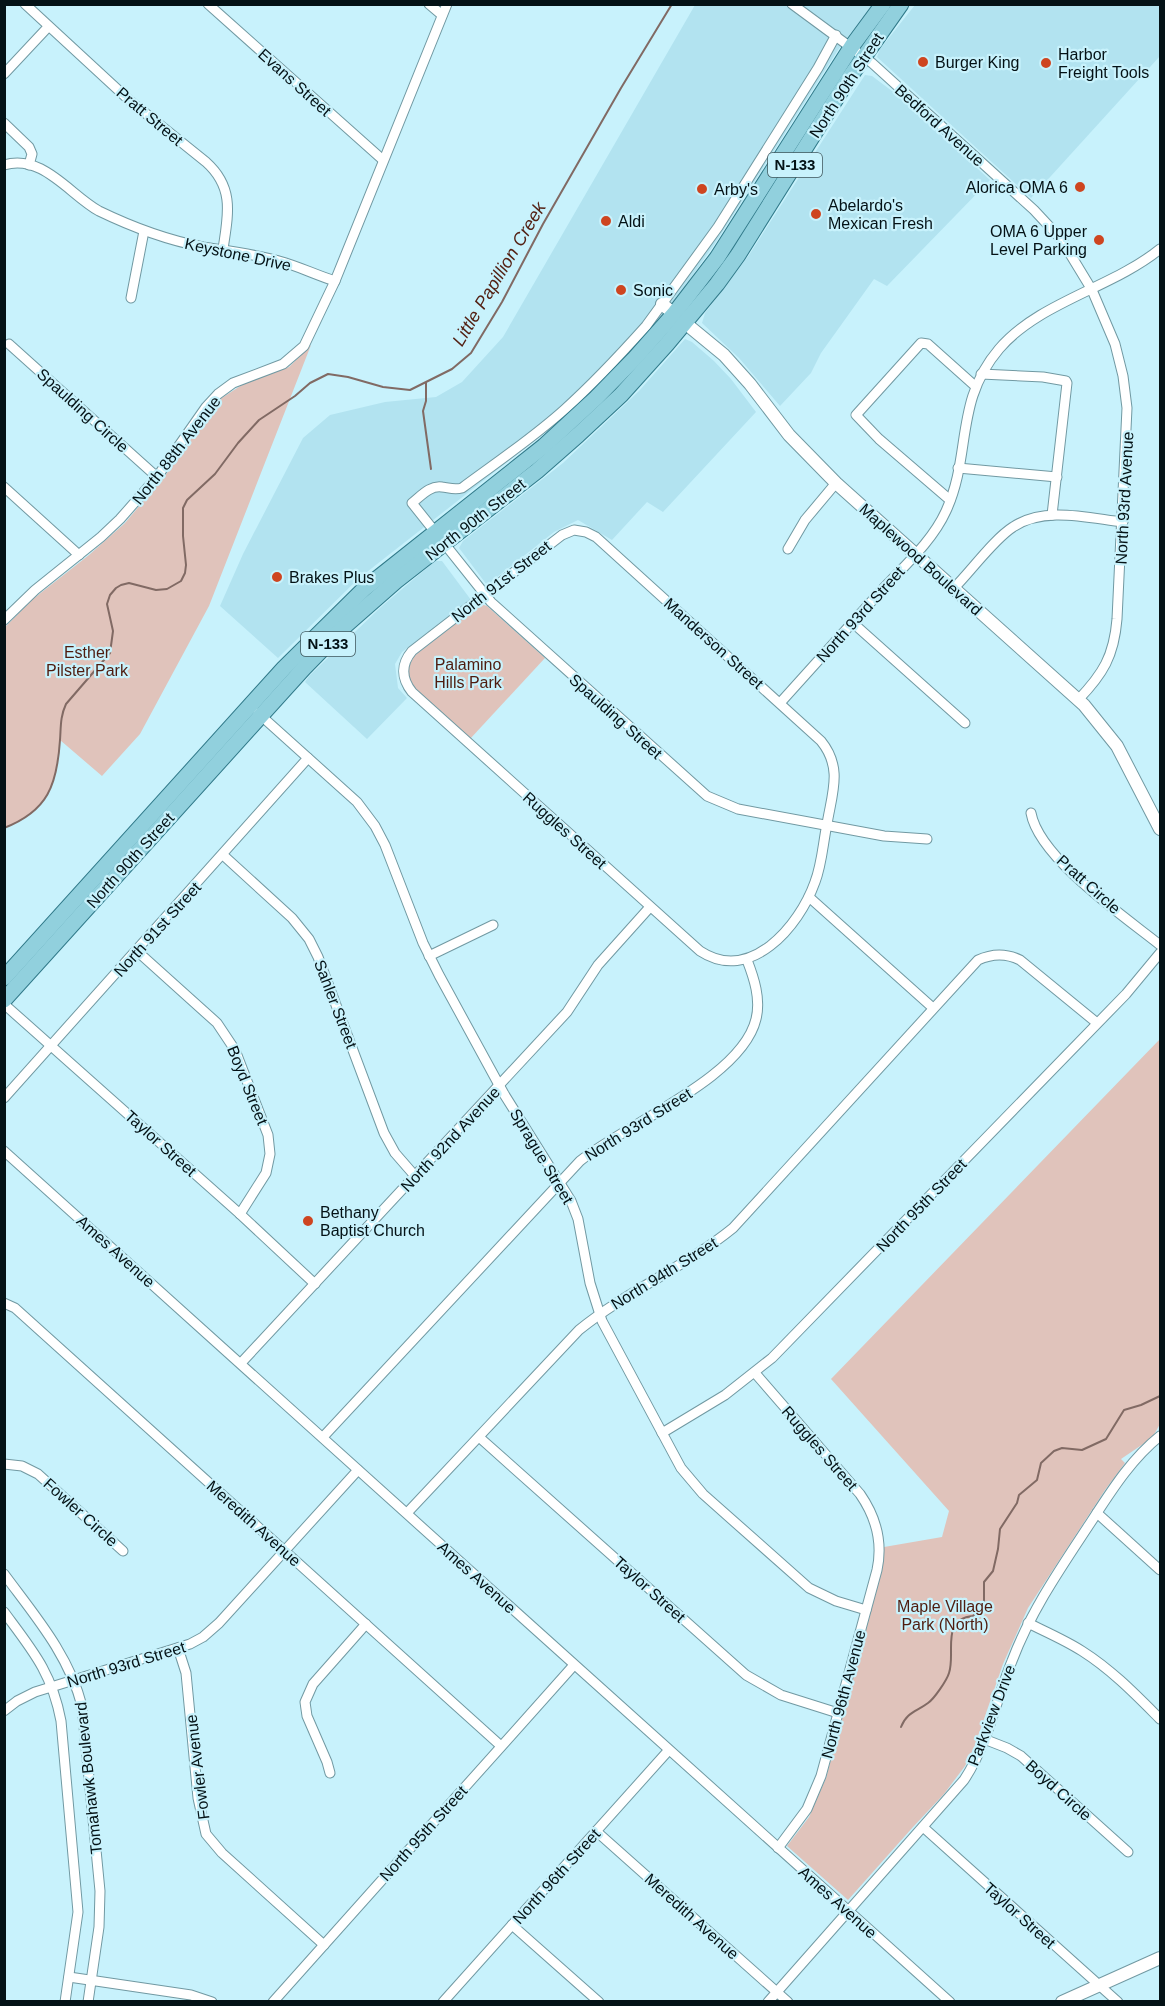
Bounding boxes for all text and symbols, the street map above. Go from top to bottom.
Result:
street label: North 90th Street [806,29,887,141]
street label: Evans Street [255,45,335,120]
place label: Harbor Freight Tools [1058,46,1149,81]
place label: Burger King [935,54,1020,71]
marker: Burger King [916,55,930,69]
marker: Harbor Freight Tools [1039,56,1053,70]
street label: Bedford Avenue [892,81,988,170]
street label: Pratt Street [113,84,187,149]
road number: N-133 [768,153,822,177]
place label: Alorica OMA 6 [966,179,1068,196]
marker: Alorica OMA 6 [1073,180,1087,194]
place label: Arby's [714,181,758,198]
marker: Arby's [695,182,709,196]
place label: Abelardo's Mexican Fresh [828,197,933,232]
water label: Little Papillion Creek [448,198,550,349]
marker: Abelardo's Mexican Fresh [809,207,823,221]
place label: Aldi [618,213,645,230]
marker: Aldi [599,214,613,228]
place label: OMA 6 Upper Level Parking [990,223,1088,258]
marker: OMA 6 Upper Level Parking [1092,233,1106,247]
street label: Keystone Drive [183,235,293,274]
place label: Sonic [633,282,673,299]
marker: Sonic [614,283,628,297]
street label: Spaulding Circle [34,365,132,456]
street label: North 88th Avenue [129,393,224,508]
street label: North 93rd Avenue [1113,431,1136,565]
street label: North 90th Street [422,475,529,564]
street label: Maplewood Boulevard [856,500,985,619]
street label: North 91st Street [448,537,555,625]
street label: North 93rd Street [813,563,908,666]
place label: Brakes Plus [289,569,374,586]
marker: Brakes Plus [270,570,284,584]
street label: Manderson Street [661,595,767,693]
road number: N-133 [301,632,355,656]
park label: Esther Pilster Park [46,644,129,679]
park label: Palamino Hills Park [434,656,503,691]
street label: Spaulding Street [566,670,666,763]
street label: Ruggles Street [520,789,610,872]
street label: North 90th Street [83,809,178,911]
street label: Pratt Circle [1054,852,1124,917]
street label: North 91st Street [111,878,205,980]
street label: Sahler Street [311,958,360,1051]
street label: Boyd Street [224,1043,271,1128]
street label: North 92nd Avenue [398,1083,503,1195]
street label: North 93rd Street [582,1084,695,1164]
street label: Sprague Street [507,1106,577,1207]
street label: Taylor Street [122,1107,200,1180]
street label: North 95th Street [873,1155,970,1255]
place label: Bethany Baptist Church [320,1204,425,1239]
street label: Ames Avenue [73,1212,158,1291]
marker: Bethany Baptist Church [301,1214,315,1228]
street label: North 94th Street [608,1234,721,1313]
street label: Ruggles Street [778,1403,861,1494]
street label: Fowler Circle [40,1475,121,1550]
street label: Meredith Avenue [203,1477,304,1570]
street label: Ames Avenue [434,1538,519,1617]
street label: Taylor Street [611,1553,689,1626]
park label: Maple Village Park (North) [897,1598,993,1633]
street label: North 96th Avenue [818,1628,869,1760]
street label: North 93rd Street [65,1638,188,1691]
street label: Parkview Drive [964,1662,1019,1768]
street label: Tomahawk Boulevard [72,1701,105,1855]
street label: Fowler Avenue [183,1713,212,1820]
street label: Boyd Circle [1023,1757,1095,1824]
street label: North 95th Street [376,1782,471,1884]
street label: North 96th Street [509,1825,604,1927]
street label: Ames Avenue [795,1863,880,1942]
street label: Meredith Avenue [641,1870,742,1963]
street label: Taylor Street [981,1879,1059,1952]

